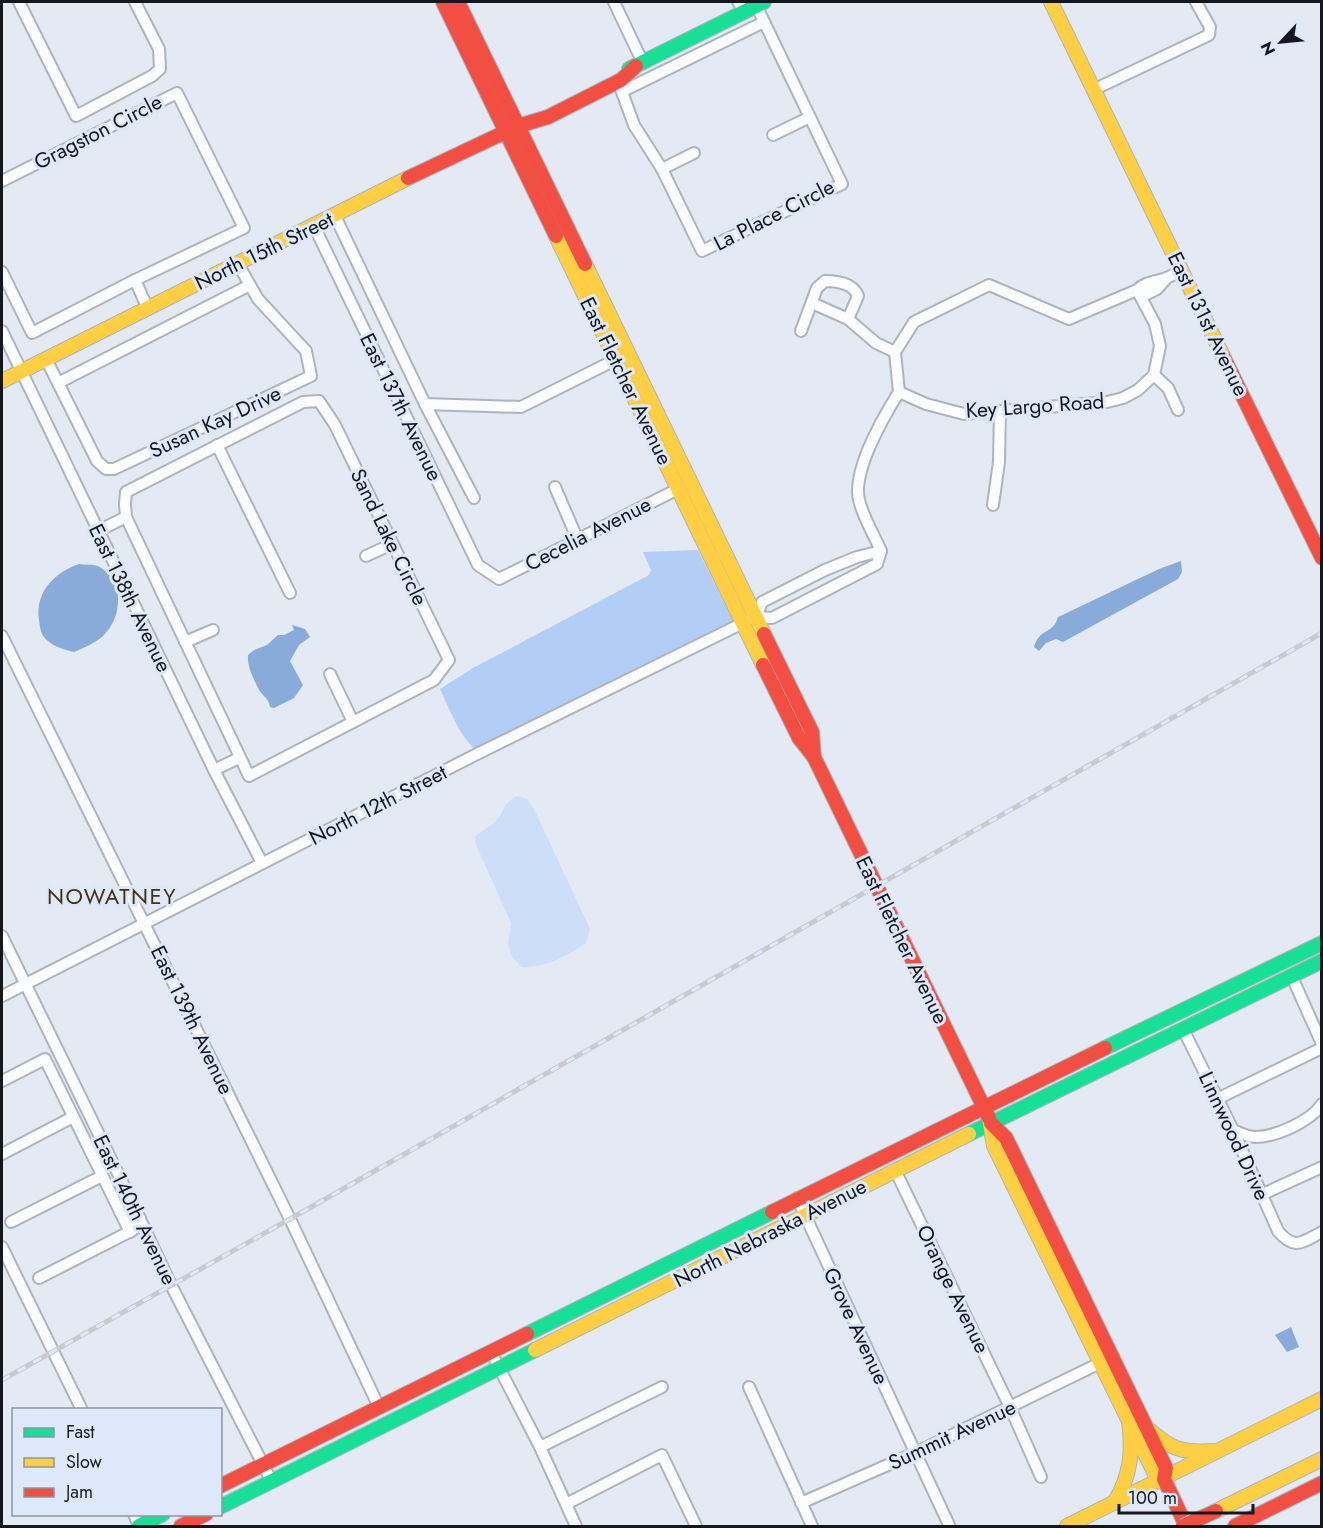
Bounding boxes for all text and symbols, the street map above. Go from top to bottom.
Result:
north arrow [1251,12,1311,72]
text: N [1255,38,1281,59]
street label: Gragston Circle [29,87,167,177]
street label: La Place Circle [708,172,840,258]
street label: North 15th Street [190,204,338,298]
street label: East 131st Avenue [1160,247,1256,401]
street label: East Fletcher Avenue [572,292,680,470]
street label: East 137th Avenue [352,328,450,486]
street label: Susan Kay Drive [144,378,286,466]
street label: Key Largo Road [965,386,1105,426]
street label: Sand Lake Circle [343,463,435,611]
street label: Cecelia Avenue [520,489,657,579]
street label: East 138th Avenue [81,519,179,677]
street label: North 12th Street [304,757,452,853]
street label: East Fletcher Avenue [848,851,956,1029]
district label: NOWATNEY [47,880,177,912]
street label: East 139th Avenue [143,941,241,1100]
street label: Linnwood Drive [1191,1067,1277,1205]
street label: East 140th Avenue [86,1130,184,1290]
street label: North Nebraska Avenue [668,1171,872,1295]
street label: Orange Avenue [909,1220,997,1358]
street label: Grove Avenue [816,1263,896,1389]
street label: Summit Avenue [883,1392,1021,1478]
legend [12,1408,222,1516]
text: Fast [66,1419,95,1445]
text: Slow [66,1449,103,1475]
scale bar [1119,1477,1252,1515]
text: Jam [64,1479,93,1505]
text: 100 m [1128,1485,1177,1511]

